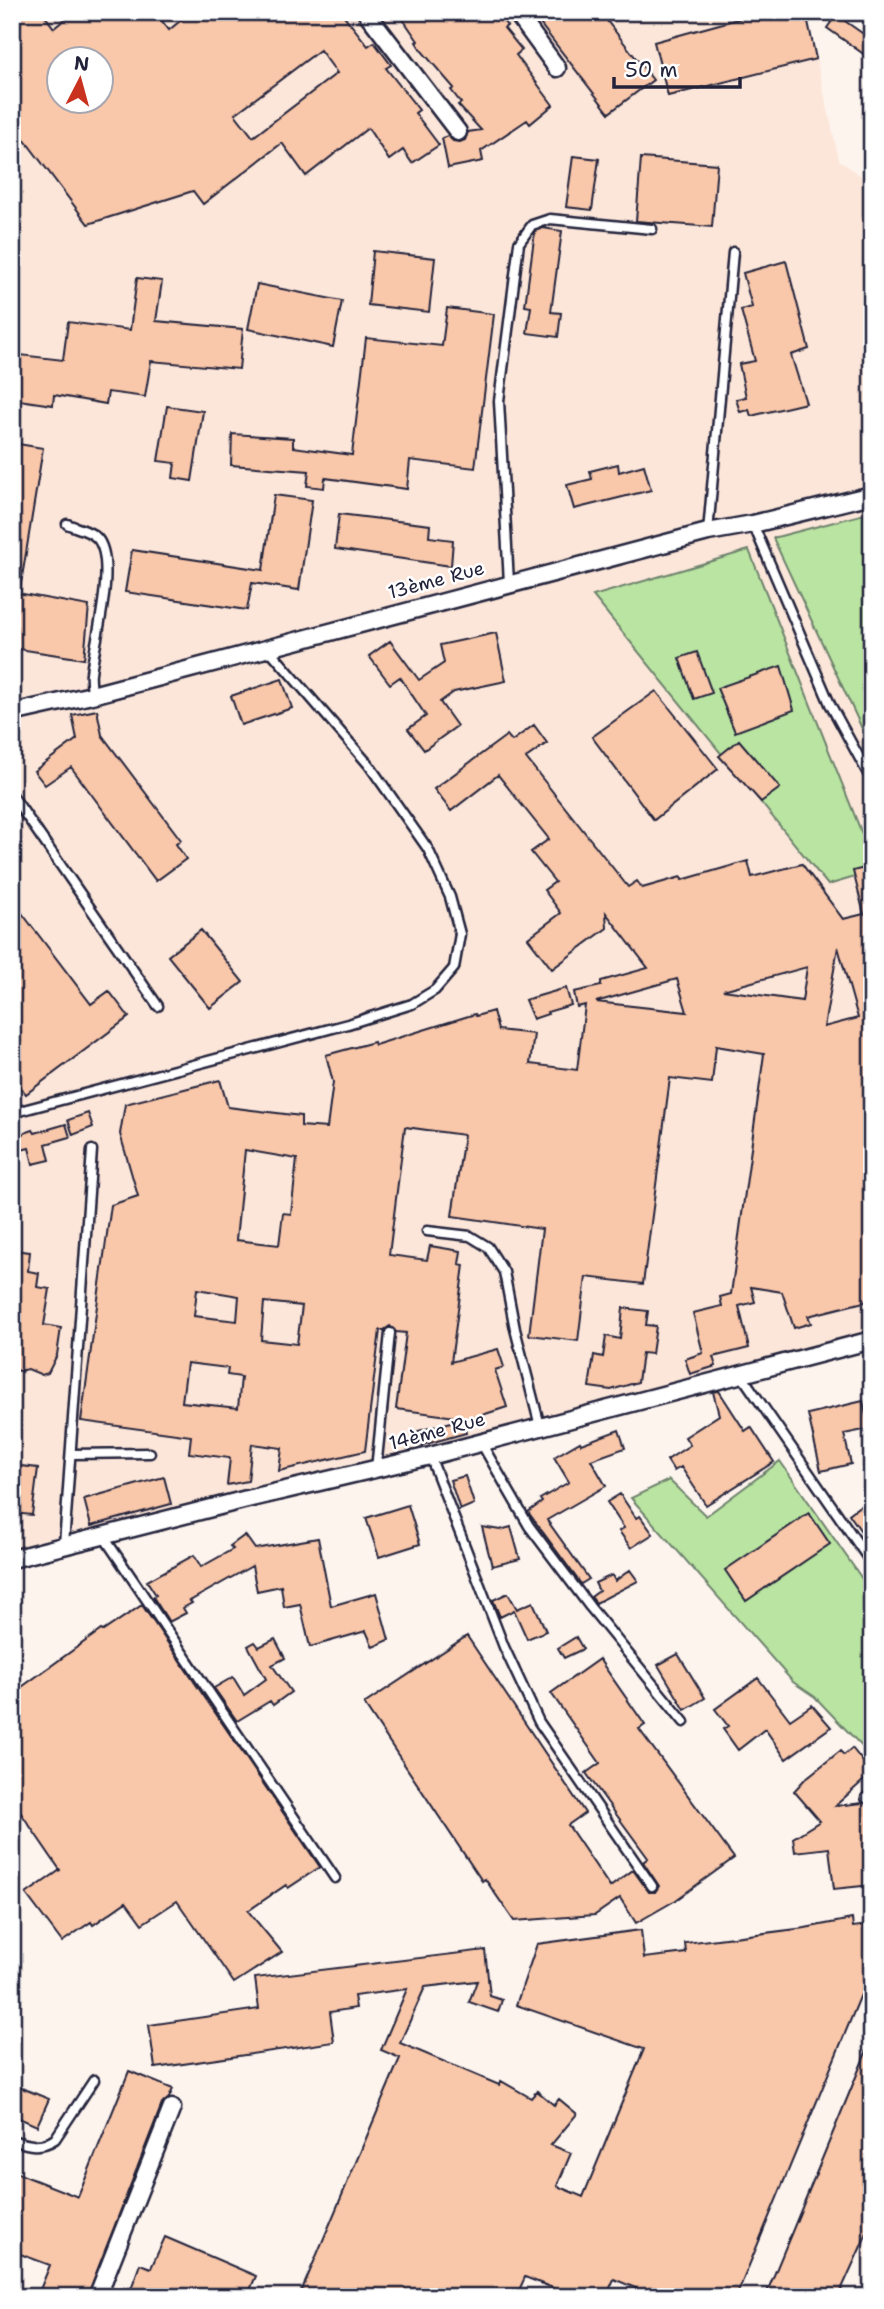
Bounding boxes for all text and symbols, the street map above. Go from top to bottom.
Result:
north arrow [46,46,116,116]
scale bar [614,46,740,90]
text: N [73,50,91,77]
text: 50 m [625,56,678,84]
street label: 13ème Rue [385,555,487,605]
street label: 14ème Rue [386,1406,488,1456]

